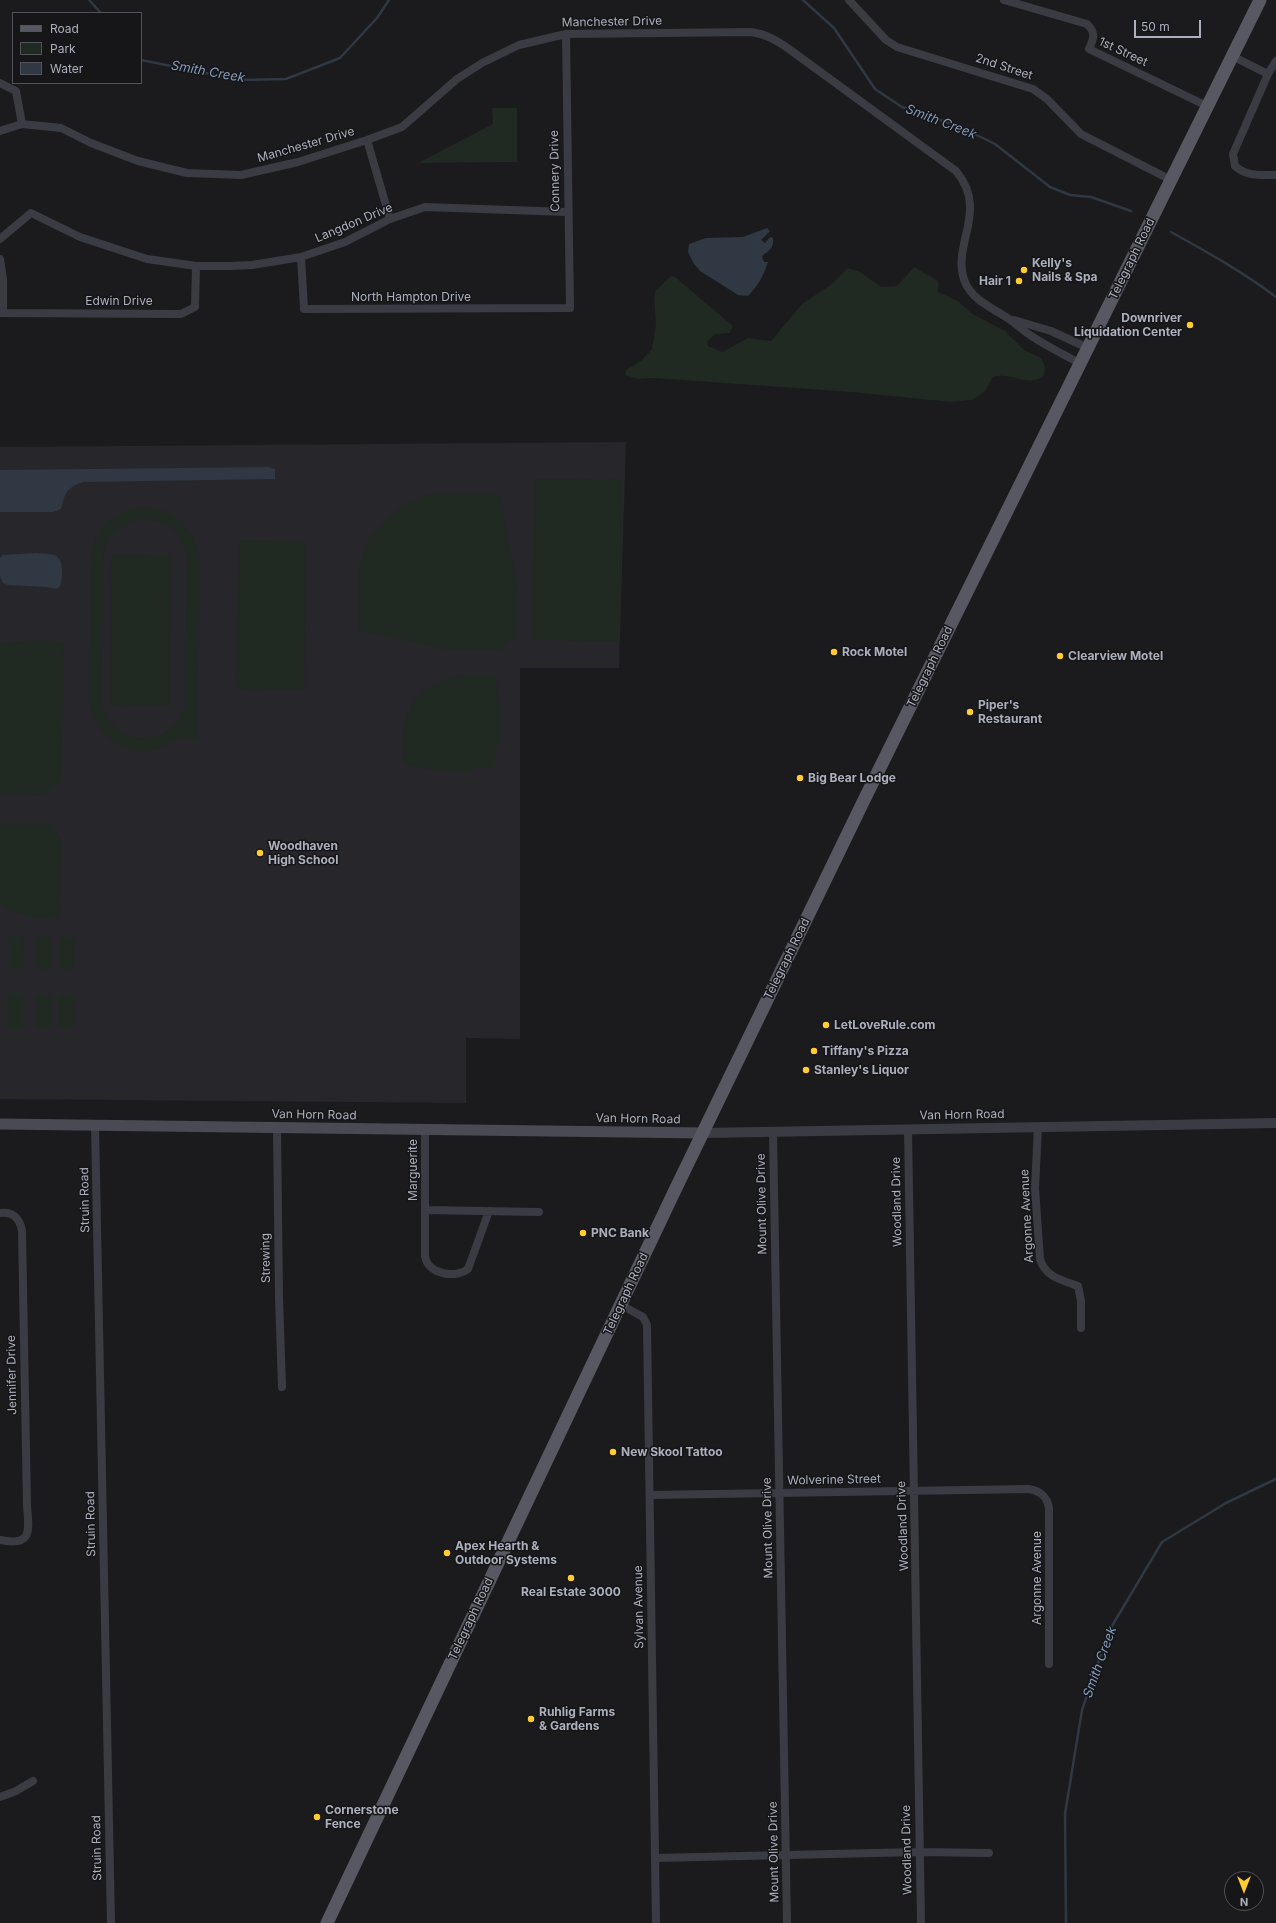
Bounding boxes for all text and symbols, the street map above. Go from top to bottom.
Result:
legend [12,12,142,84]
scale bar [1136,12,1203,38]
street label: Manchester Drive [562,14,662,30]
text: 50 m [1141,19,1170,34]
text: Road [50,21,79,36]
street label: 1st Street [1096,34,1150,70]
text: Park [50,41,76,56]
street label: 2nd Street [974,51,1034,83]
water label: Smith Creek [170,58,246,86]
text: Water [50,61,83,76]
water label: Smith Creek [903,101,979,143]
street label: Manchester Drive [256,124,356,166]
street label: Connery Drive [547,130,563,212]
street label: Langdon Drive [313,200,395,246]
street label: Telegraph Road [1106,216,1158,302]
place label: Kelly's Nails & Spa [1032,256,1098,284]
marker: Kelly's Nails & Spa [1019,265,1029,275]
place label: Hair 1 [979,274,1011,288]
marker: Hair 1 [1014,276,1024,286]
street label: North Hampton Drive [351,290,471,304]
street label: Edwin Drive [85,294,153,308]
place label: Downriver Liquidation Center [1074,311,1182,339]
marker: Downriver Liquidation Center [1185,320,1195,330]
street label: Telegraph Road [904,624,956,710]
place label: Rock Motel [842,645,907,659]
marker: Rock Motel [829,647,839,657]
place label: Clearview Motel [1068,649,1163,663]
marker: Clearview Motel [1055,651,1065,661]
place label: Piper's Restaurant [978,698,1042,726]
marker: Piper's Restaurant [965,707,975,717]
place label: Big Bear Lodge [808,771,896,785]
marker: Big Bear Lodge [795,773,805,783]
place label: Woodhaven High School [268,839,338,867]
marker: Woodhaven High School [255,848,265,858]
street label: Telegraph Road [761,916,813,1002]
place label: LetLoveRule.com [834,1018,936,1032]
marker: LetLoveRule.com [821,1020,831,1030]
place label: Tiffany's Pizza [822,1044,909,1058]
marker: Tiffany's Pizza [809,1046,819,1056]
place label: Stanley's Liquor [814,1063,909,1077]
marker: Stanley's Liquor [801,1065,811,1075]
street label: Van Horn Road [271,1107,357,1123]
street label: Van Horn Road [919,1107,1005,1123]
street label: Van Horn Road [595,1111,681,1127]
street label: Marguerite [406,1139,420,1201]
street label: Mount Olive Drive [754,1153,770,1255]
street label: Woodland Drive [889,1157,905,1247]
street label: Struin Road [77,1167,93,1233]
street label: Argonne Avenue [1017,1169,1037,1263]
place label: PNC Bank [591,1226,649,1240]
marker: PNC Bank [578,1228,588,1238]
street label: Strewing [258,1233,274,1283]
street label: Telegraph Road [601,1251,651,1337]
street label: Jennifer Drive [4,1335,20,1415]
place label: New Skool Tattoo [621,1445,723,1459]
marker: New Skool Tattoo [608,1447,618,1457]
street label: Wolverine Street [787,1472,881,1488]
street label: Mount Olive Drive [760,1477,776,1579]
street label: Woodland Drive [894,1481,912,1571]
street label: Struin Road [83,1491,99,1557]
street label: Argonne Avenue [1030,1531,1044,1625]
place label: Apex Hearth & Outdoor Systems [455,1539,557,1567]
marker: Apex Hearth & Outdoor Systems [442,1548,452,1558]
street label: Sylvan Avenue [631,1565,647,1649]
marker: Real Estate 3000 [566,1573,576,1583]
street label: Telegraph Road [446,1576,496,1662]
place label: Real Estate 3000 [521,1585,621,1599]
water label: Smith Creek [1080,1624,1120,1700]
place label: Ruhlig Farms & Gardens [539,1705,615,1733]
marker: Ruhlig Farms & Gardens [526,1714,536,1724]
street label: Mount Olive Drive [766,1801,782,1903]
place label: Cornerstone Fence [325,1803,399,1831]
street label: Woodland Drive [899,1805,915,1895]
marker: Cornerstone Fence [312,1812,322,1822]
street label: Struin Road [89,1815,105,1881]
north arrow [1224,1871,1264,1911]
text: N [1240,1895,1248,1909]

